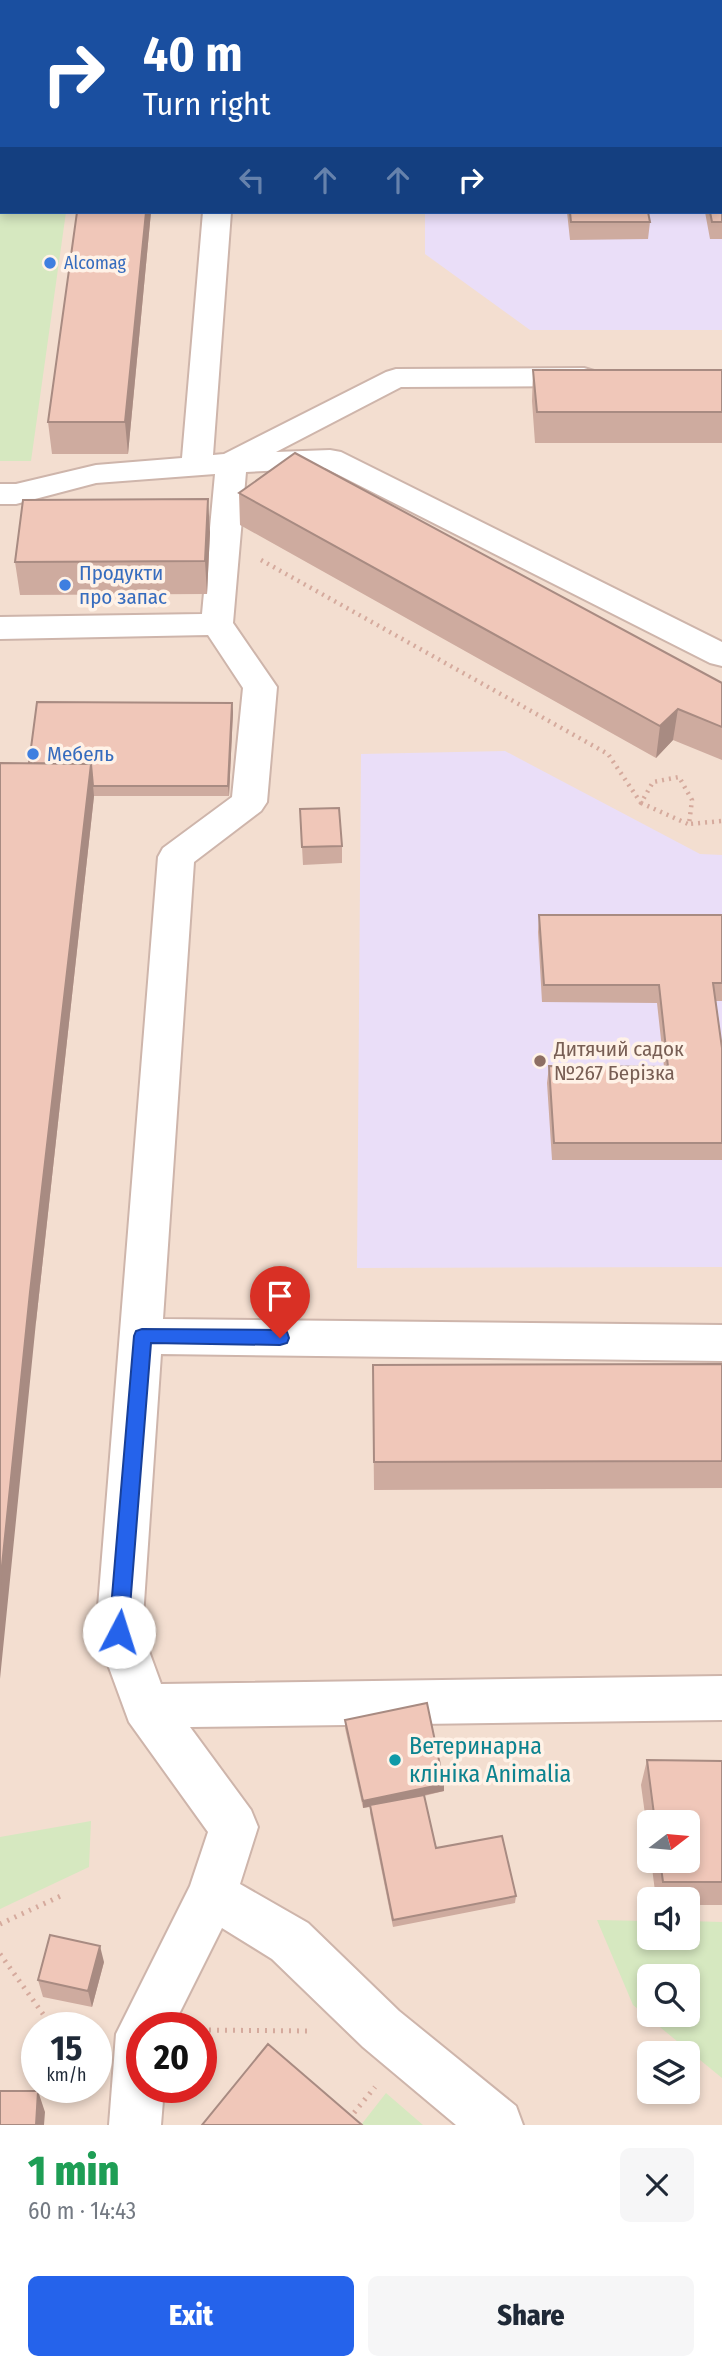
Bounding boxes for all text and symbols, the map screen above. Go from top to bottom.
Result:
text: 40 m [143,25,243,84]
icon: right [28,28,119,119]
text: Turn right [143,85,270,123]
icon: left [233,161,271,199]
icon: ahead [306,161,344,199]
icon: ahead [379,161,417,199]
icon: right [452,161,490,199]
place label: Alcomag [64,252,126,274]
marker: Alcomag [42,255,58,271]
place label: Продукти про запас [79,560,167,610]
marker: Продукти про запас [57,577,73,593]
place label: Мебель [47,741,114,767]
marker: Мебель [25,746,41,762]
place label: Дитячий садок №267 Берізка [553,1036,684,1086]
marker: Дитячий садок №267 Берізка [532,1053,548,1069]
pin [250,1266,310,1338]
icon: arrive [261,1277,299,1315]
position arrow [82,1595,156,1669]
place label: Ветеринарна клініка Animalia [409,1732,571,1788]
marker: Ветеринарна клініка Animalia [387,1752,403,1768]
north arrow [637,1810,700,1872]
map controls [637,1810,700,2104]
button: sound [637,1887,700,1950]
button: search [637,1964,700,2027]
speed limit sign: 20 [126,2012,217,2103]
text: 15 [50,2027,82,2069]
button: layers [637,2041,700,2104]
text: km/h [46,2064,87,2086]
text: 1 min [28,2146,119,2196]
button: close [620,2148,694,2222]
text: 60 m · 14:43 [28,2197,136,2225]
button: Exit [28,2276,354,2356]
button: Share [368,2276,694,2356]

